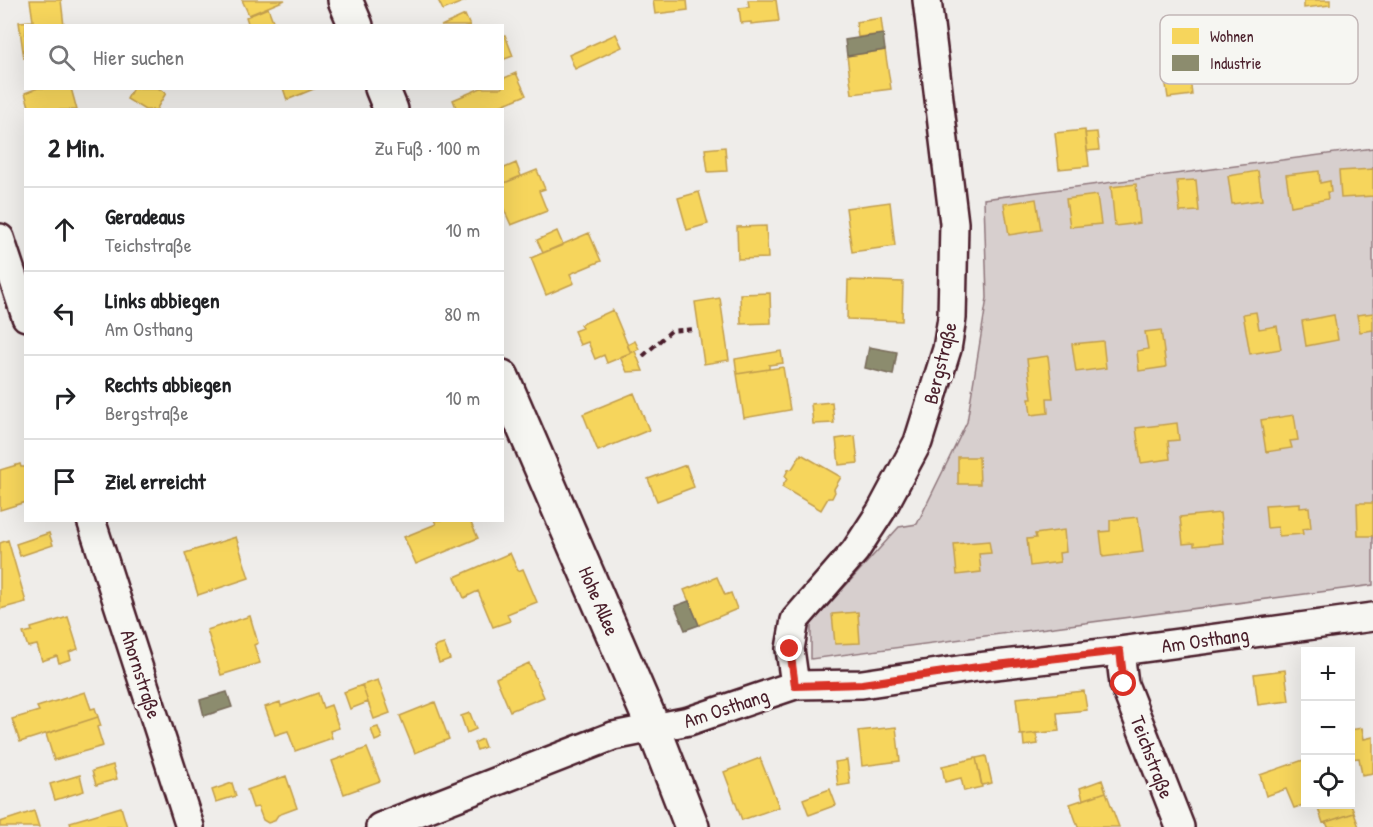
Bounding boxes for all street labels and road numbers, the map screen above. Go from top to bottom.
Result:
street label: Bergstraße [916,319,963,407]
street label: Hohe Allee [573,562,626,640]
street label: Am Osthang [1160,620,1250,659]
street label: Ahornstraße [114,626,168,722]
street label: Am Osthang [680,681,772,734]
street label: Teichstraße [1124,712,1181,802]

